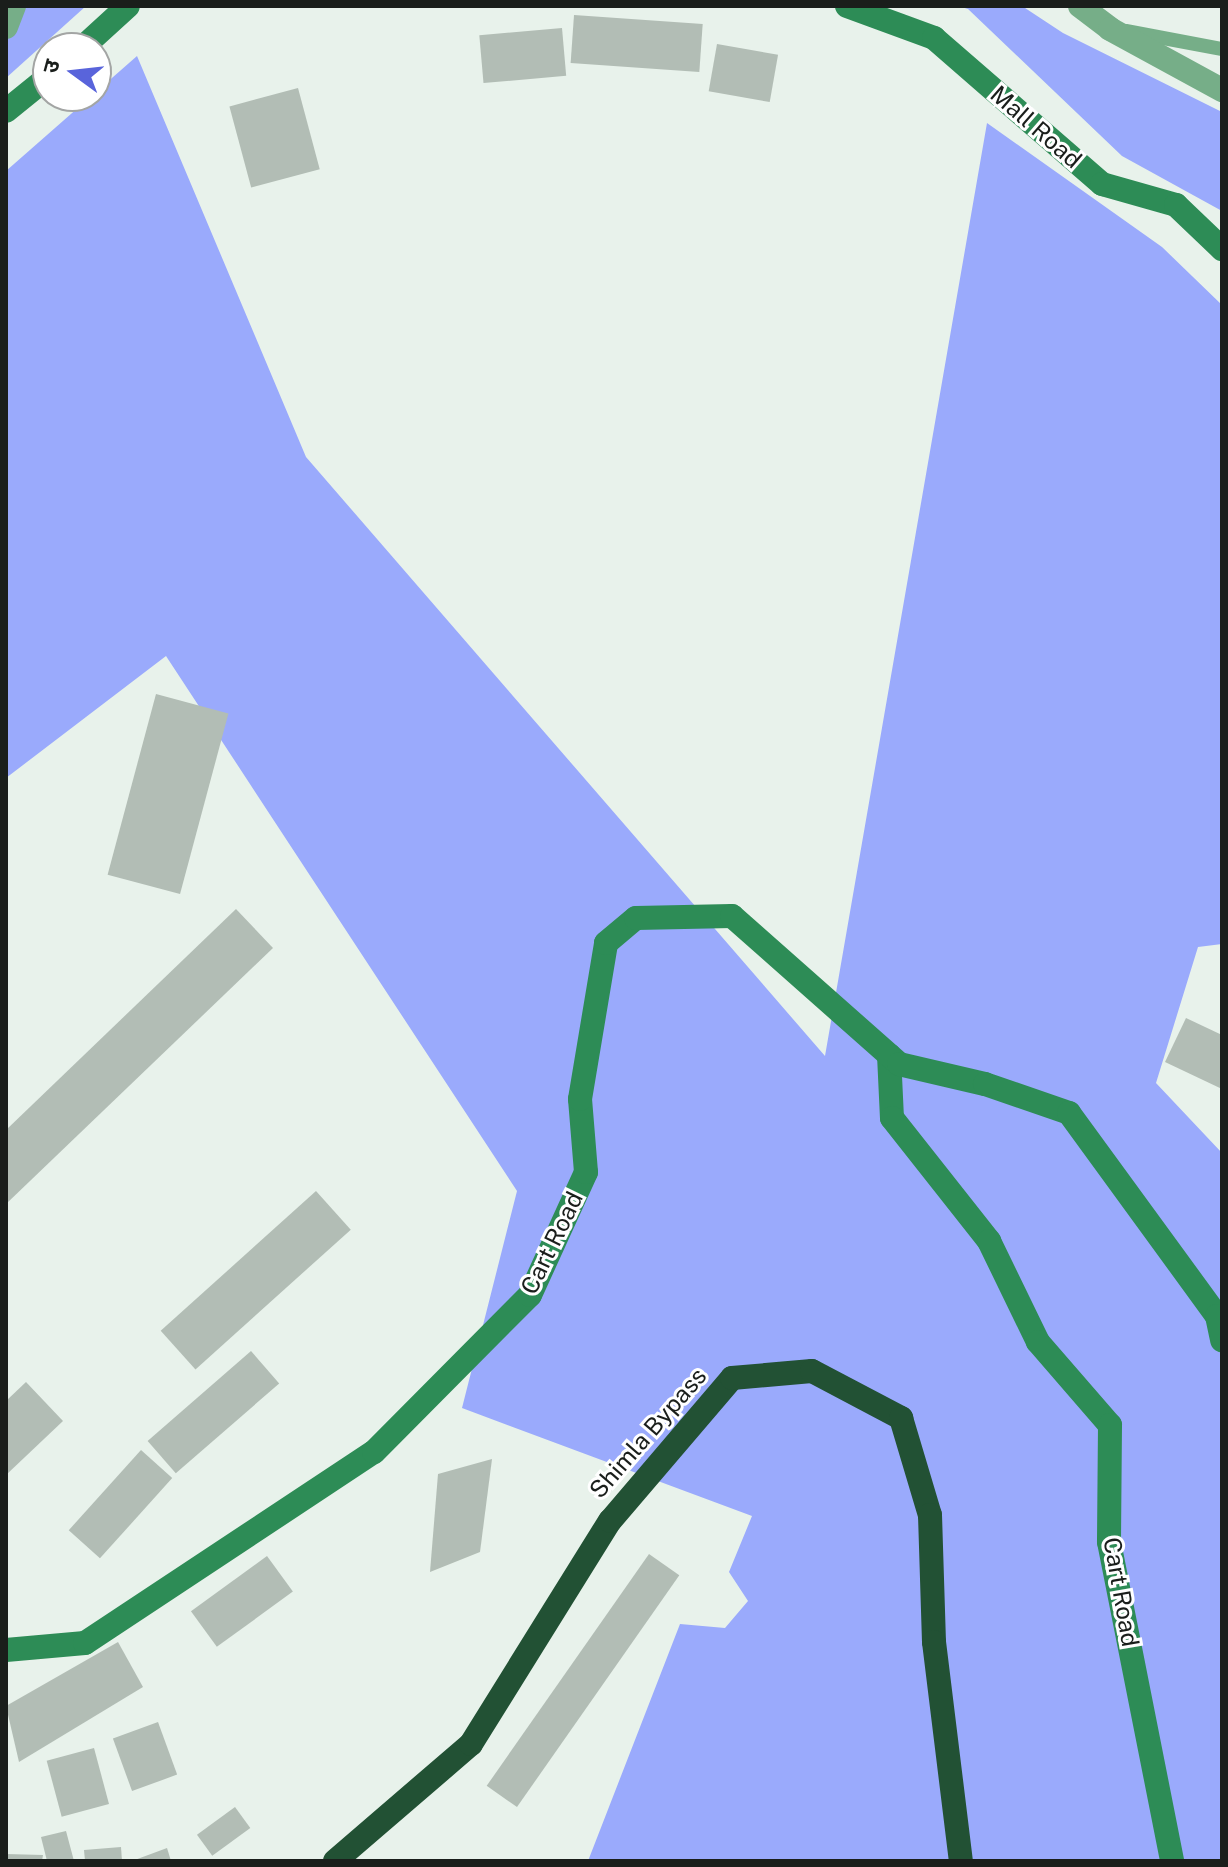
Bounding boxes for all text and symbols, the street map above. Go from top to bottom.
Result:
north arrow [32,32,112,112]
text: उ [37,57,65,76]
street label: Mall Road [985,80,1087,174]
street label: Cart Road [515,1187,589,1299]
street label: Shimla Bypass [584,1362,712,1504]
street label: Cart Road [1097,1535,1145,1649]

